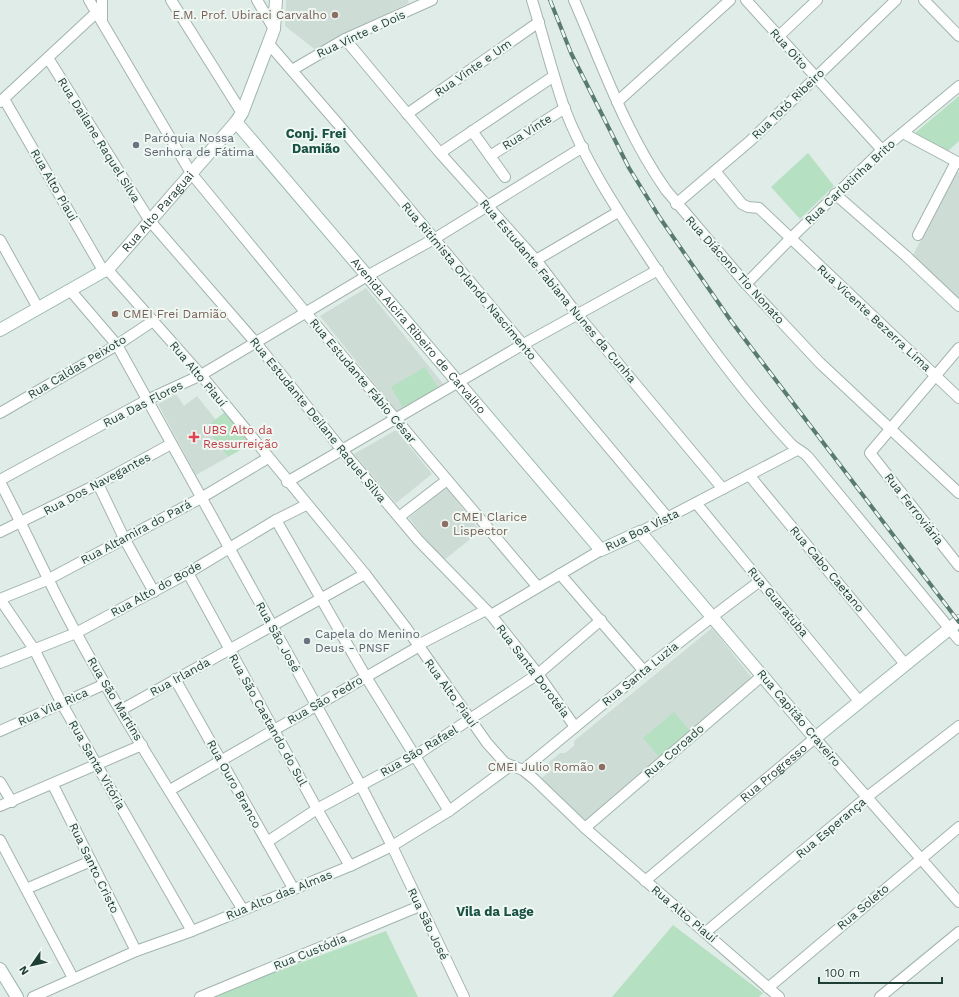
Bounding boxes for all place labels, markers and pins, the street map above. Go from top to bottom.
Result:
place label: E.M. Prof. Ubiraci Carvalho [172,8,327,22]
marker: E.M. Prof. Ubiraci Carvalho [330,10,340,20]
place label: Paróquia Nossa Senhora de Fátima [144,131,254,159]
marker: Paróquia Nossa Senhora de Fátima [131,140,141,150]
place label: CMEI Frei Damião [123,307,227,321]
marker: CMEI Frei Damião [110,309,120,319]
place label: UBS Alto da Ressurreição [203,423,278,451]
marker: UBS Alto da Ressurreição [188,431,200,443]
place label: CMEI Clarice Lispector [453,510,527,538]
marker: CMEI Clarice Lispector [440,519,450,529]
place label: Capela do Menino Deus - PNSF [315,627,420,655]
marker: Capela do Menino Deus - PNSF [302,636,312,646]
place label: CMEI Julio Romão [488,760,594,774]
marker: CMEI Julio Romão [597,762,607,772]

